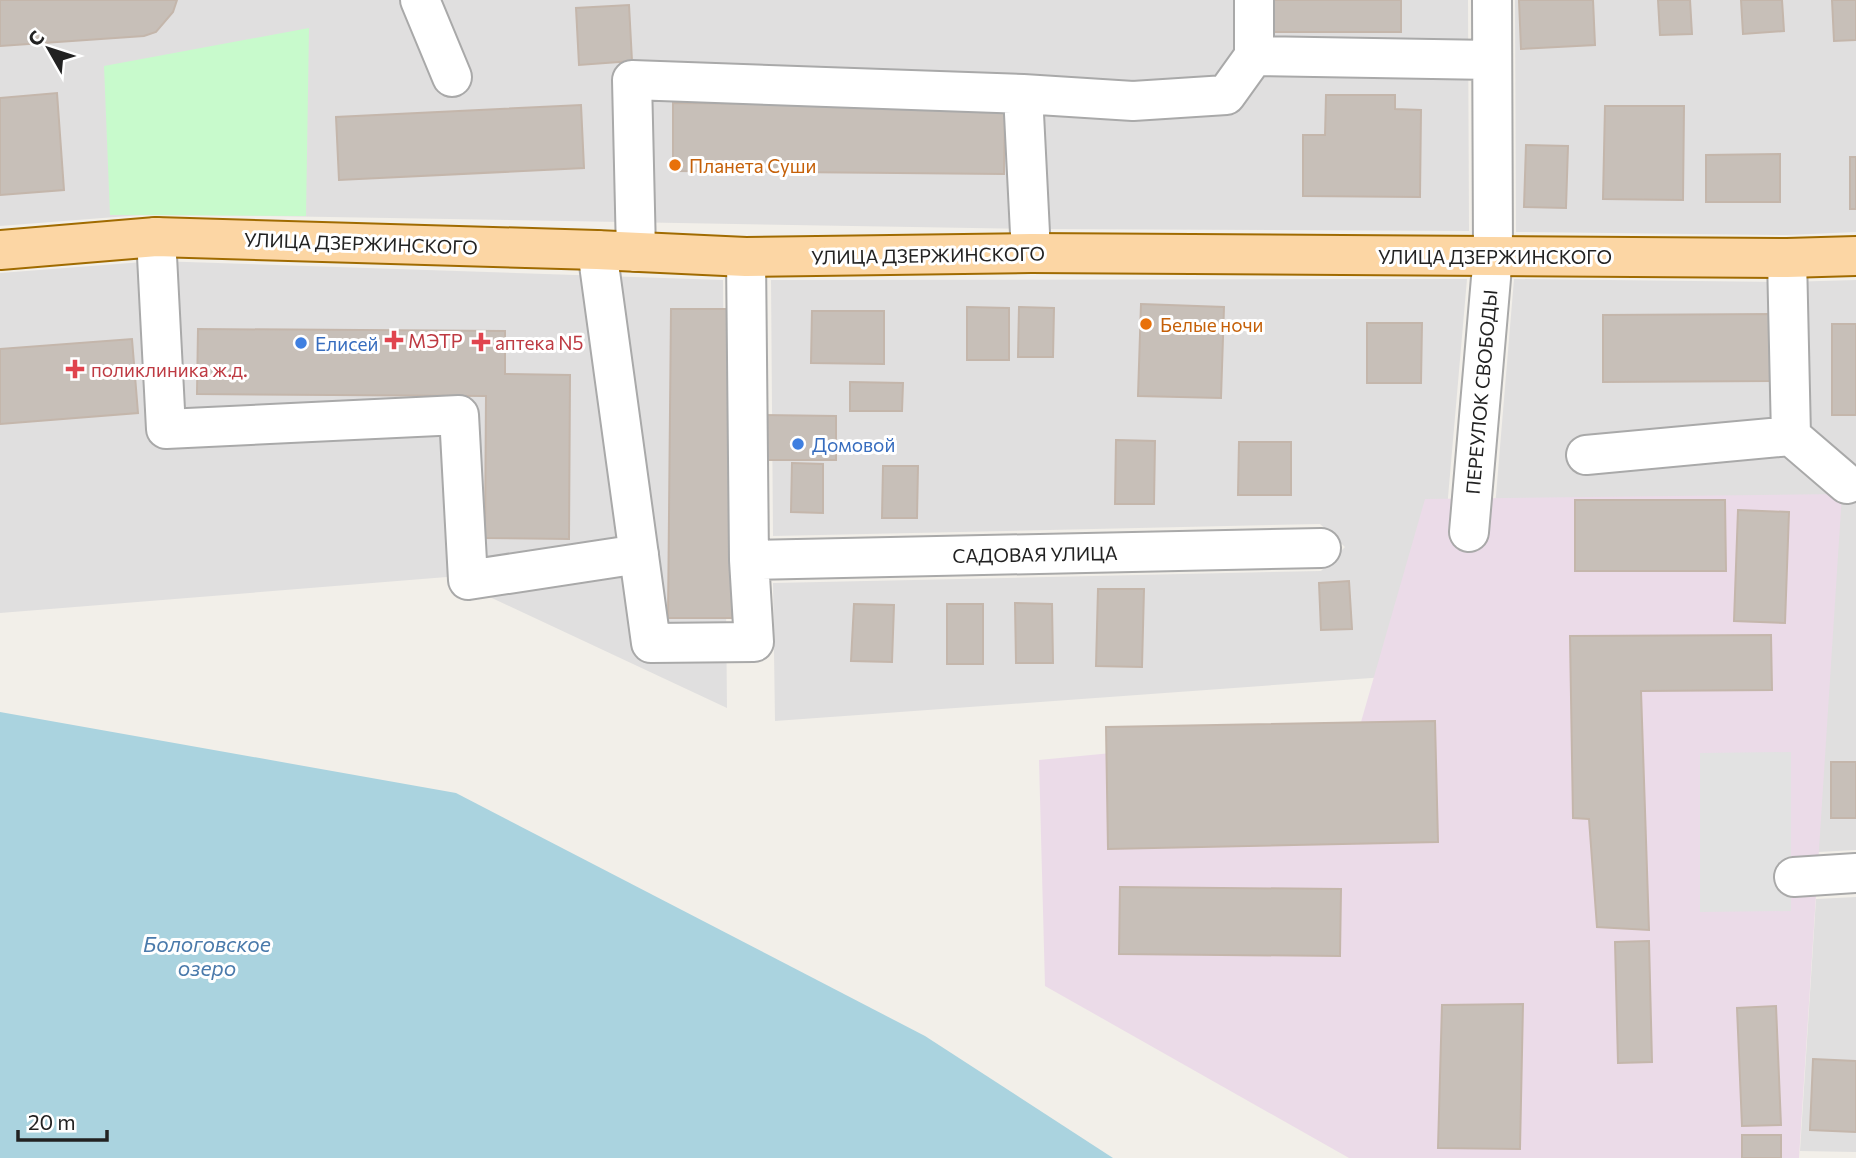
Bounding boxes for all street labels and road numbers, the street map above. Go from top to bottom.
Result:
street label: УЛИЦА ДЗЕРЖИНСКОГО [244,227,478,259]
street label: УЛИЦА ДЗЕРЖИНСКОГО [811,241,1045,269]
street label: УЛИЦА ДЗЕРЖИНСКОГО [1378,245,1612,268]
street label: ПЕРЕУЛОК СВОБОДЫ [1461,289,1501,495]
street label: САДОВАЯ УЛИЦА [952,541,1118,567]

